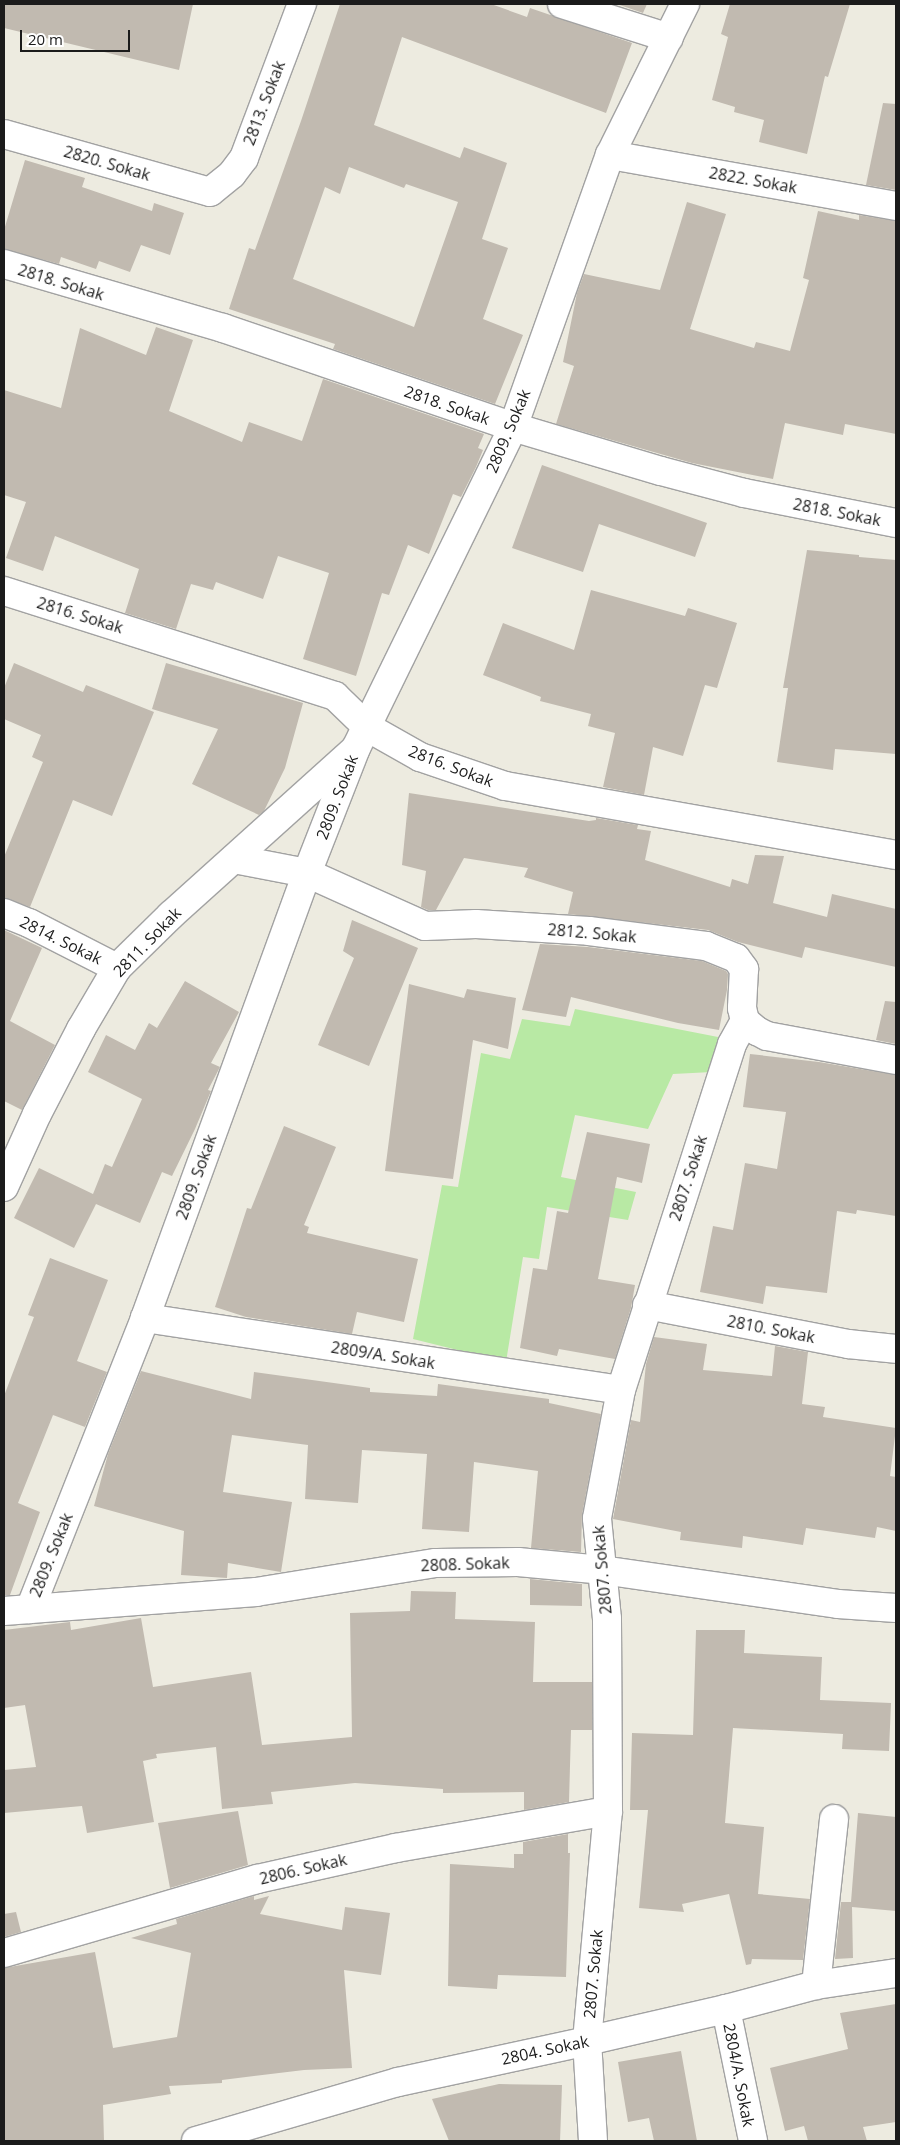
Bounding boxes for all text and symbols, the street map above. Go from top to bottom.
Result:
scale bar [22,20,132,52]
text: 20 m [28,29,63,49]
street label: 2813. Sokak [239,58,289,148]
street label: 2820. Sokak [62,141,152,185]
street label: 2822. Sokak [707,163,799,197]
street label: 2818. Sokak [16,260,106,304]
street label: 2818. Sokak [402,381,492,429]
street label: 2809. Sokak [482,386,534,476]
street label: 2818. Sokak [791,494,883,530]
street label: 2816. Sokak [35,593,125,637]
street label: 2816. Sokak [406,741,496,791]
street label: 2809. Sokak [312,752,362,842]
street label: 2811. Sokak [109,903,185,981]
street label: 2814. Sokak [17,912,105,968]
street label: 2812. Sokak [547,920,637,946]
street label: 2809. Sokak [172,1132,220,1222]
street label: 2807. Sokak [665,1133,711,1223]
street label: 2810. Sokak [725,1311,817,1347]
street label: 2809/A. Sokak [330,1337,436,1373]
street label: 2809. Sokak [25,1510,77,1600]
street label: 2807. Sokak [589,1525,615,1615]
street label: 2808. Sokak [420,1553,510,1575]
street label: 2806. Sokak [257,1850,349,1888]
street label: 2807. Sokak [580,1929,606,2019]
street label: 2804/A. Sokak [720,2022,758,2128]
street label: 2804. Sokak [499,2031,591,2069]

